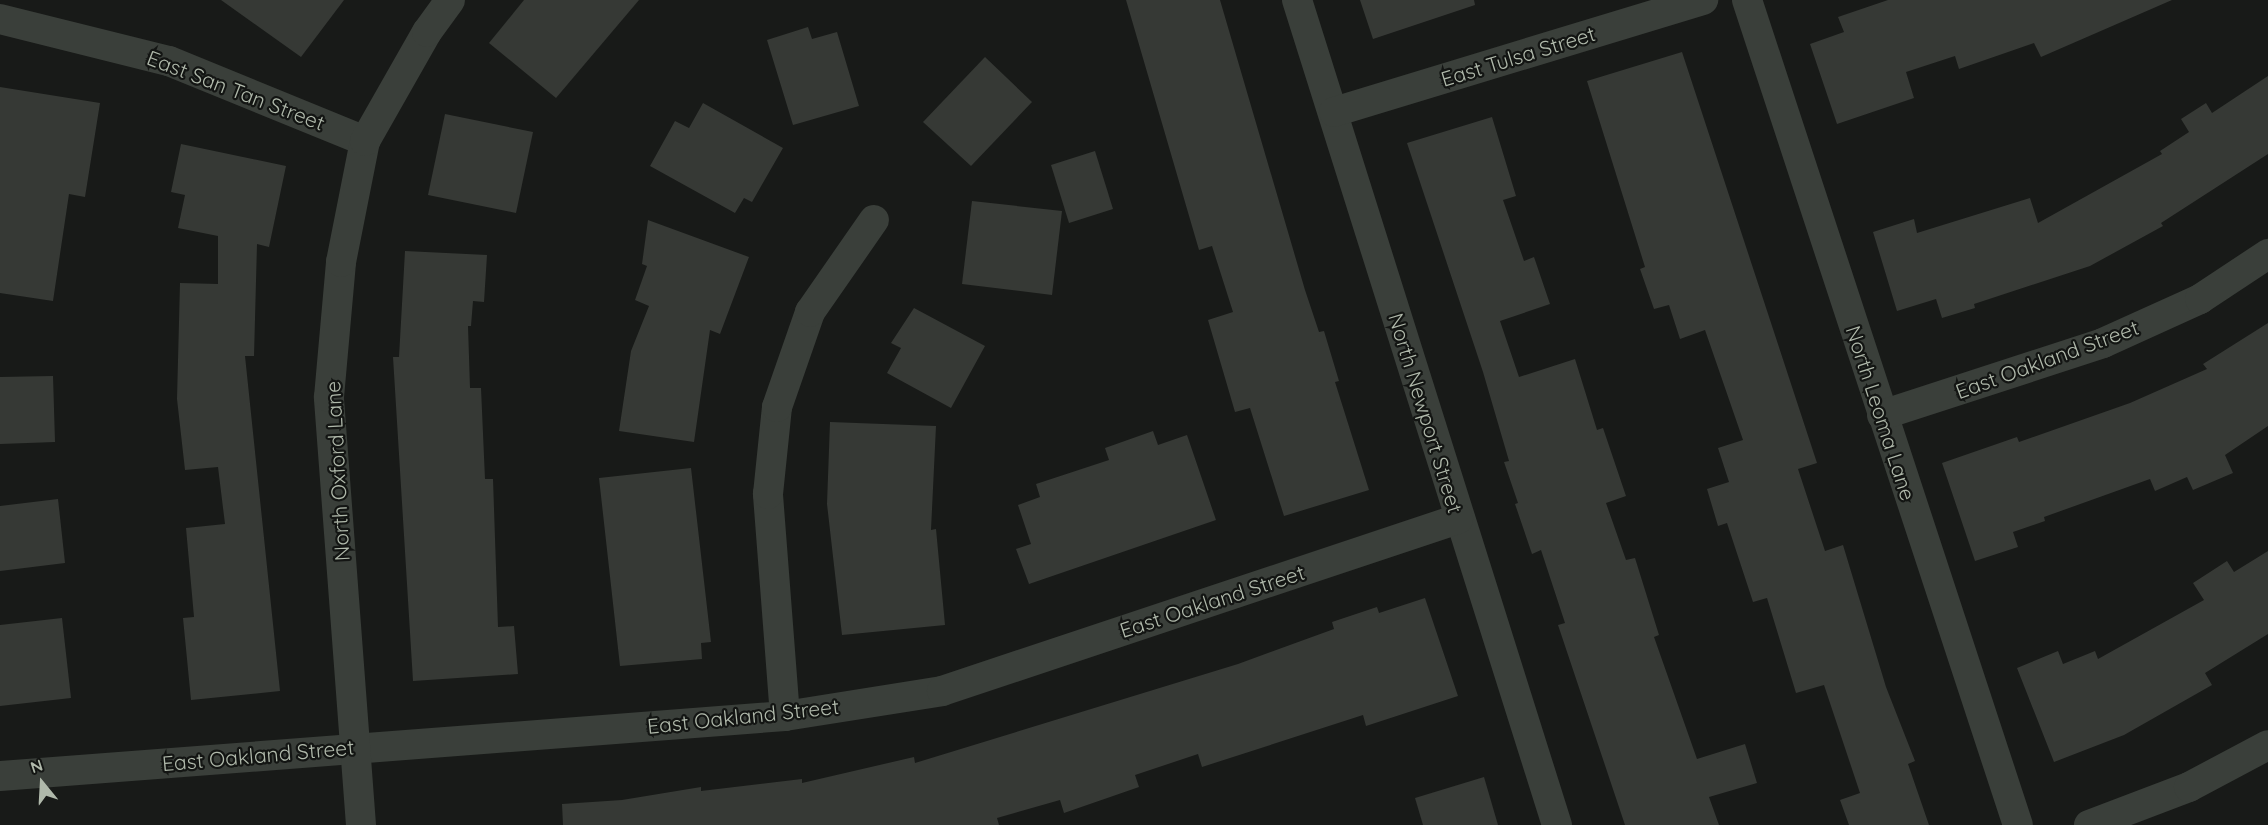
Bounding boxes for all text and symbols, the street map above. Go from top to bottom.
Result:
street label: East Tulsa Street [1438,21,1598,91]
street label: East San Tan Street [144,44,328,136]
street label: North Newport Street [1384,310,1468,516]
street label: East Oakland Street [1952,314,2142,404]
street label: North Leoma Lane [1841,323,1921,503]
street label: North Oxford Lane [320,380,354,562]
street label: East Oakland Street [1116,559,1308,643]
street label: East Oakland Street [646,693,840,739]
street label: East Oakland Street [161,734,355,776]
north arrow [12,753,72,813]
text: N [28,755,45,777]

